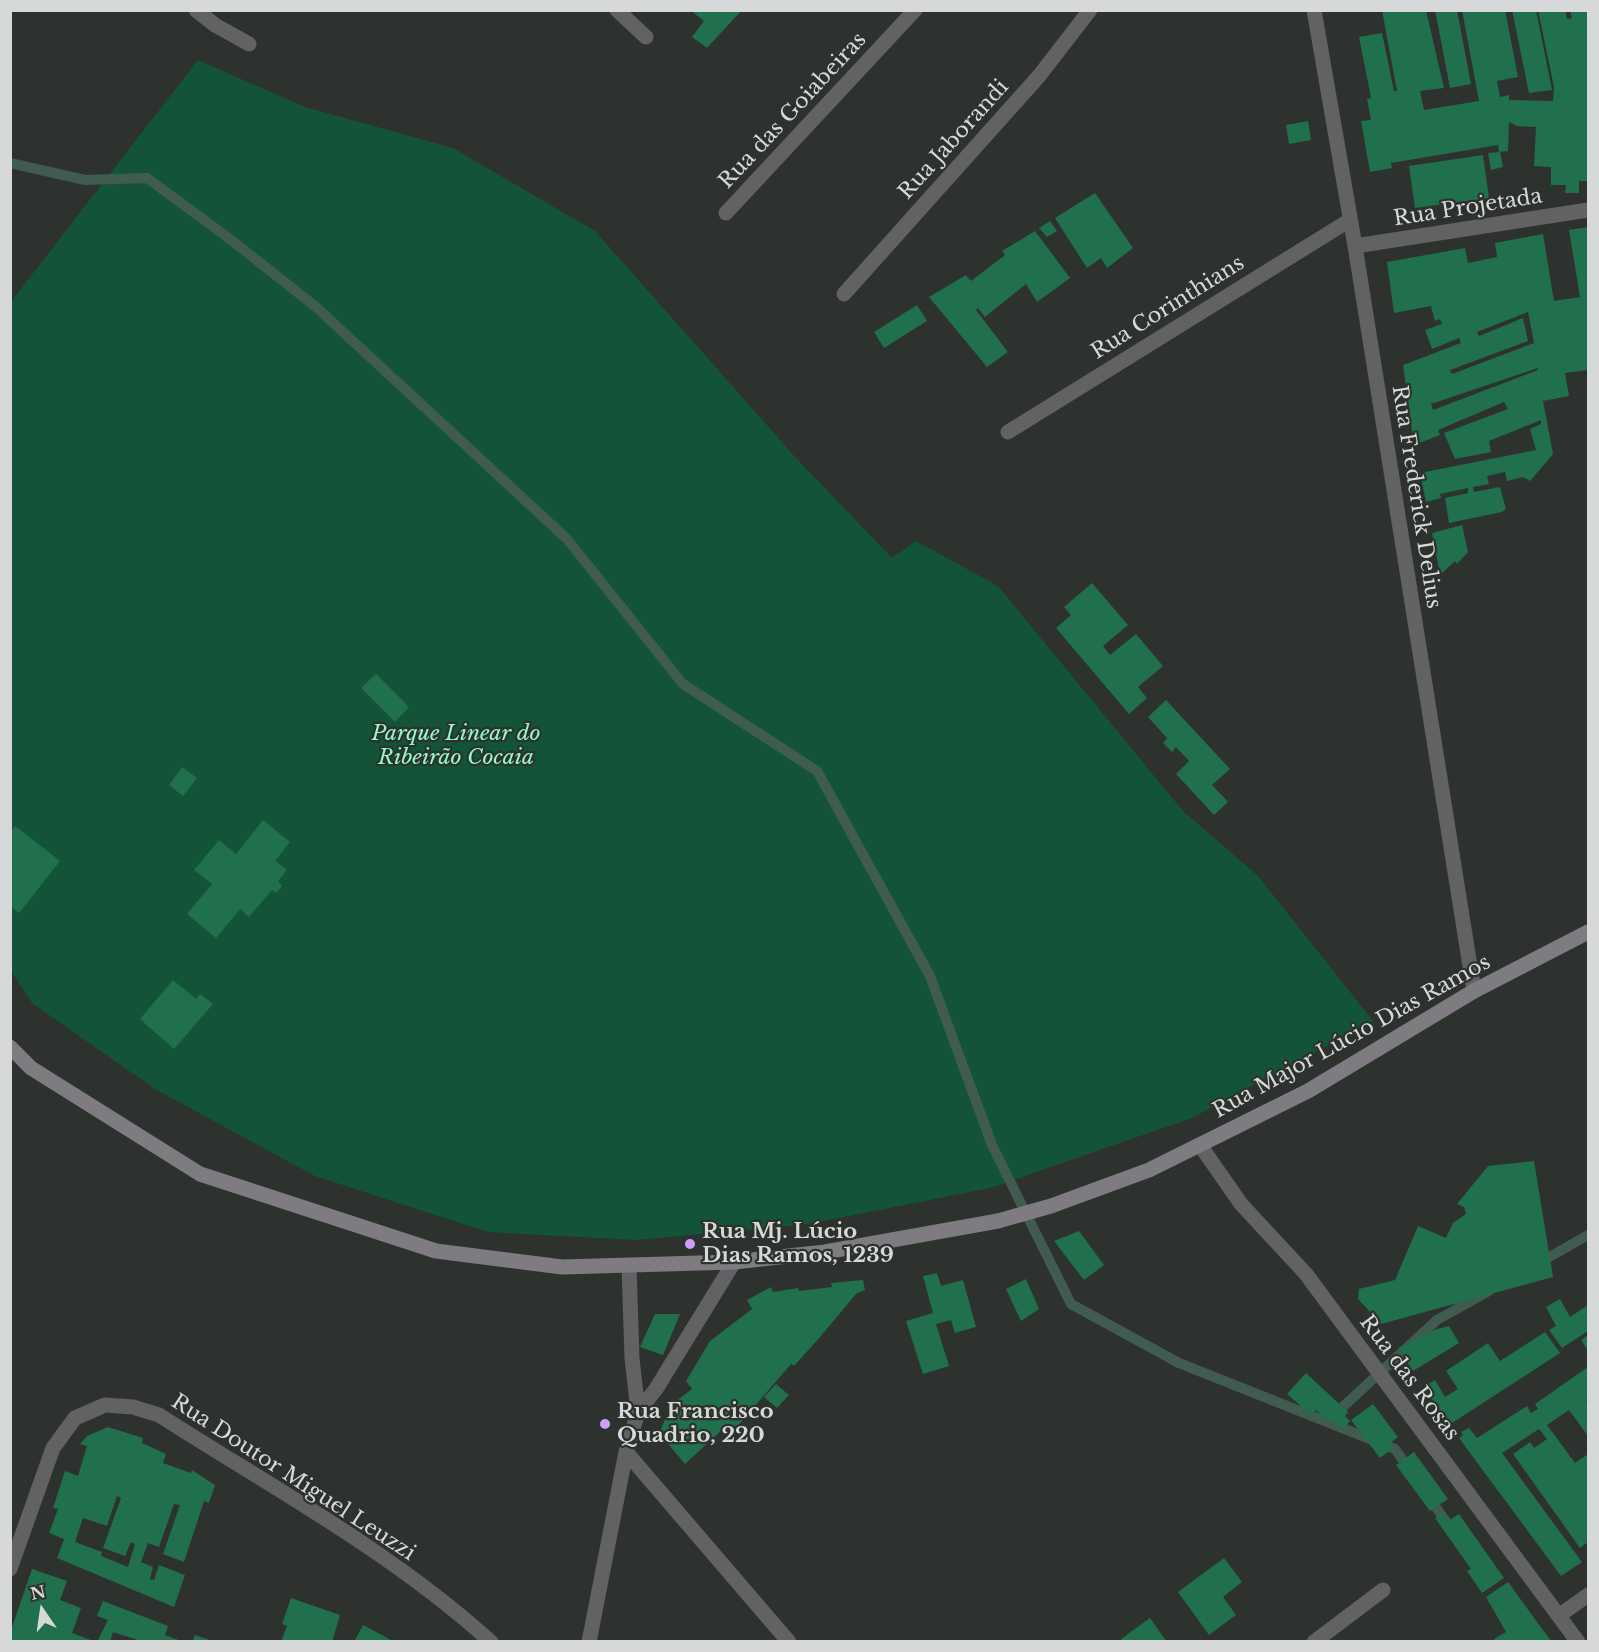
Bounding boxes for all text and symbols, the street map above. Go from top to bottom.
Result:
street label: Rua das Goiabeiras [714,28,872,194]
street label: Rua Jaborandi [894,75,1014,205]
street label: Rua Projetada [1392,184,1544,232]
street label: Rua Corinthians [1087,251,1249,365]
street label: Rua Frederick Delius [1386,384,1446,610]
park label: Parque Linear do Ribeirão Cocaia [371,721,541,771]
street label: Rua Major Lúcio Dias Ramos [1209,950,1495,1124]
place label: Rua Mj. Lúcio Dias Ramos, 1239 [702,1219,894,1269]
marker: Rua Mj. Lúcio Dias Ramos, 1239 [683,1237,697,1251]
street label: Rua das Rosas [1354,1310,1464,1446]
street label: Rua Doutor Miguel Leuzzi [166,1390,420,1566]
place label: Rua Francisco Quadrio, 220 [617,1399,774,1449]
marker: Rua Francisco Quadrio, 220 [598,1417,612,1431]
north arrow [12,1580,72,1640]
text: N [28,1581,48,1604]

